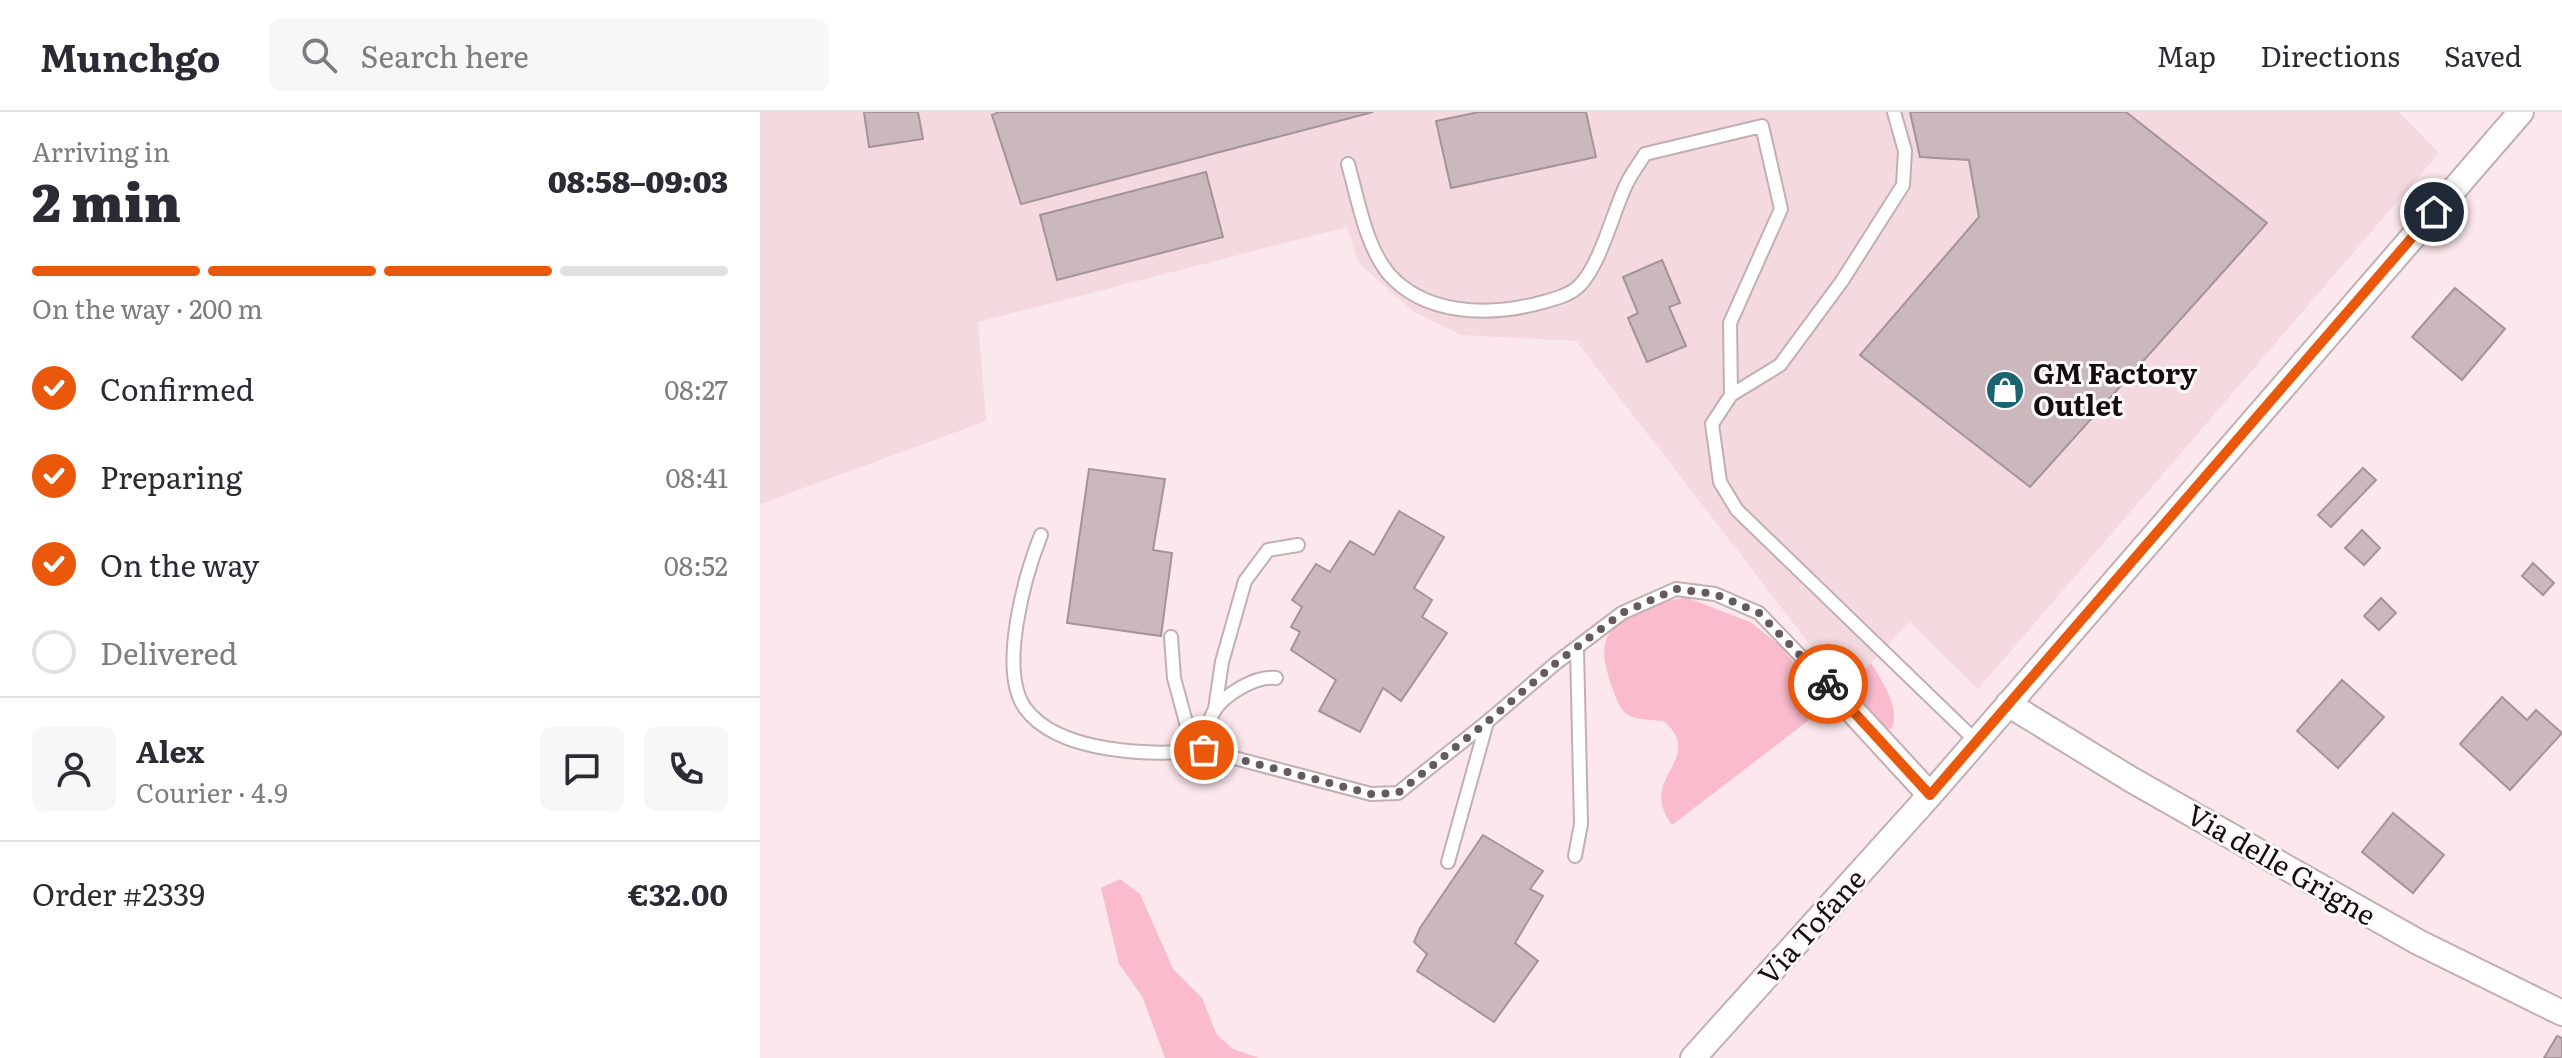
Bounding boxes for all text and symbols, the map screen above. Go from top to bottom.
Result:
search box [269,19,829,91]
text: Munchgo [40,27,221,84]
icon: search [297,33,341,77]
text: Search here [361,33,529,77]
text: Map [2157,34,2216,76]
text: Directions [2260,34,2400,76]
text: Saved [2444,34,2522,76]
text: Arriving in [32,131,170,170]
text: 08:58–09:03 [548,158,728,202]
text: 2 min [32,161,181,238]
pin [2400,178,2468,246]
icon: home [2412,190,2456,234]
text: On the way · 200 m [32,288,263,327]
place label: GM Factory Outlet [2033,351,2198,425]
icon: check [32,366,76,410]
text: Confirmed [100,366,254,410]
text: 08:27 [664,369,728,408]
shop icon: GM Factory Outlet [1984,369,2026,411]
icon: check [32,454,76,498]
text: Preparing [100,454,242,498]
text: 08:41 [666,457,728,496]
icon: check [32,542,76,586]
text: On the way [100,542,259,586]
text: 08:52 [664,545,728,584]
text: Delivered [100,630,237,674]
courier [1788,644,1868,724]
icon: bike [1806,662,1850,706]
pin [1170,716,1238,784]
button: person [32,727,116,811]
button: chat [540,727,624,811]
button: phone [644,727,728,811]
text: Alex [136,728,204,772]
icon: bag [1182,728,1226,772]
text: Courier · 4.9 [136,772,288,811]
street label: Via delle Grigne [2180,792,2384,934]
street label: Via Tofane [1747,858,1874,993]
text: Order #2339 [32,871,205,915]
text: €32.00 [628,871,728,915]

